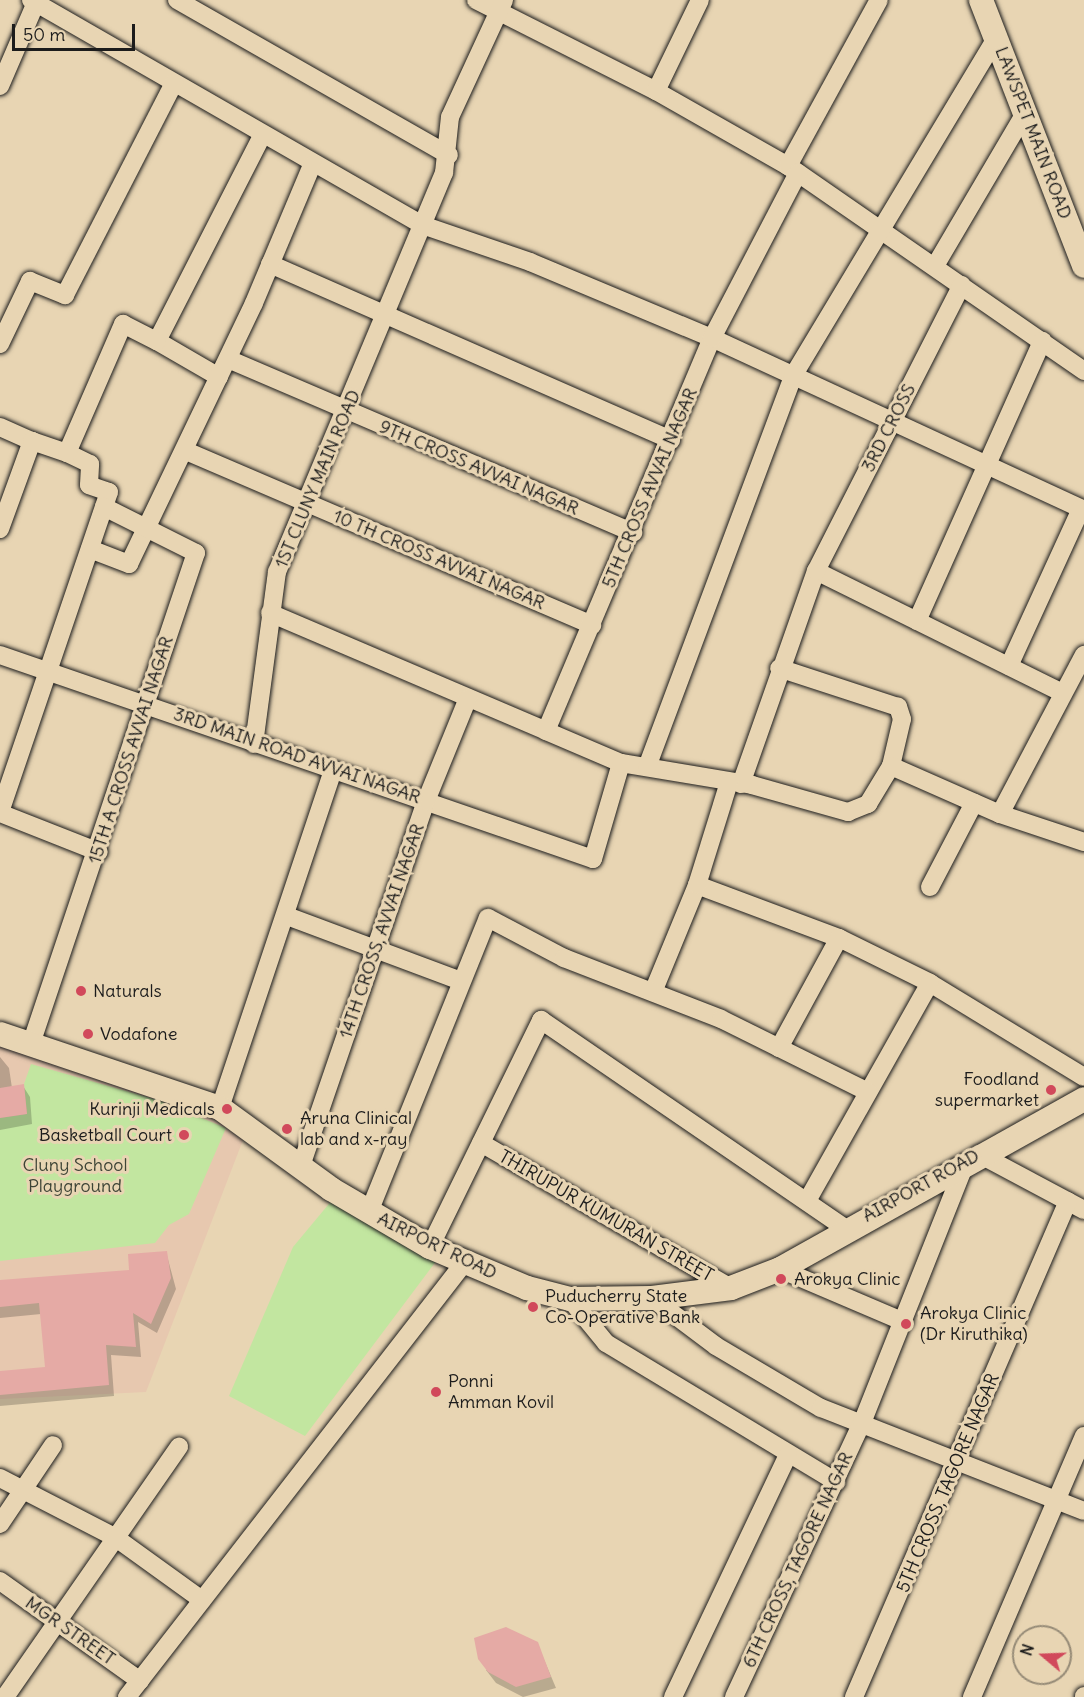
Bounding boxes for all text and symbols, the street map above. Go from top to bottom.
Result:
scale bar [15,12,138,50]
text: 50 m [23,23,65,46]
street label: LAWSPET MAIN ROAD [990,44,1076,222]
street label: 3RD CROSS [858,380,920,476]
street label: 5TH CROSS AVVAI NAGAR [598,385,702,591]
street label: 1ST CLUNY MAIN ROAD [271,387,365,571]
street label: 9TH CROSS AVVAI NAGAR [376,416,582,520]
street label: 10 TH CROSS AVVAI NAGAR [330,506,548,614]
street label: 15TH A CROSS AVVAI NAGAR [84,633,178,867]
street label: 3RD MAIN ROAD AVVAI NAGAR [171,703,423,809]
street label: 14TH CROSS, AVVAI NAGAR [335,821,429,1041]
place label: Naturals [93,980,162,1002]
marker: Naturals [74,984,88,998]
place label: Vodafone [100,1023,177,1045]
marker: Vodafone [81,1027,95,1041]
place label: Foodland supermarket [935,1069,1039,1112]
marker: Foodland supermarket [1044,1083,1058,1097]
place label: Kurinji Medicals [89,1098,215,1120]
marker: Kurinji Medicals [220,1102,234,1116]
place label: Aruna Clinical lab and x-ray [300,1108,412,1150]
marker: Aruna Clinical lab and x-ray [278,1120,296,1138]
place label: Basketball Court [39,1124,172,1146]
marker: Basketball Court [177,1128,191,1142]
street label: AIRPORT ROAD [859,1145,983,1227]
street label: THIRUPUR KUMURAN STREET [495,1146,717,1286]
park label: Cluny School Playground [22,1155,128,1198]
street label: AIRPORT ROAD [374,1208,500,1284]
place label: Arokya Clinic [794,1268,900,1290]
marker: Arokya Clinic [772,1270,790,1288]
place label: Puducherry State Co-Operative Bank [545,1286,700,1328]
marker: Puducherry State Co-Operative Bank [526,1300,540,1314]
place label: Arokya Clinic (Dr Kiruthika) [920,1303,1028,1346]
marker: Arokya Clinic (Dr Kiruthika) [897,1315,915,1333]
street label: 5TH CROSS, TAGORE NAGAR [892,1370,1004,1596]
place label: Ponni Amman Kovil [448,1371,554,1414]
marker: Ponni Amman Kovil [429,1385,443,1399]
street label: 6TH CROSS, TAGORE NAGAR [738,1449,858,1671]
street label: MGR STREET [21,1592,119,1670]
north arrow [1012,1625,1072,1685]
text: N [1016,1641,1038,1658]

